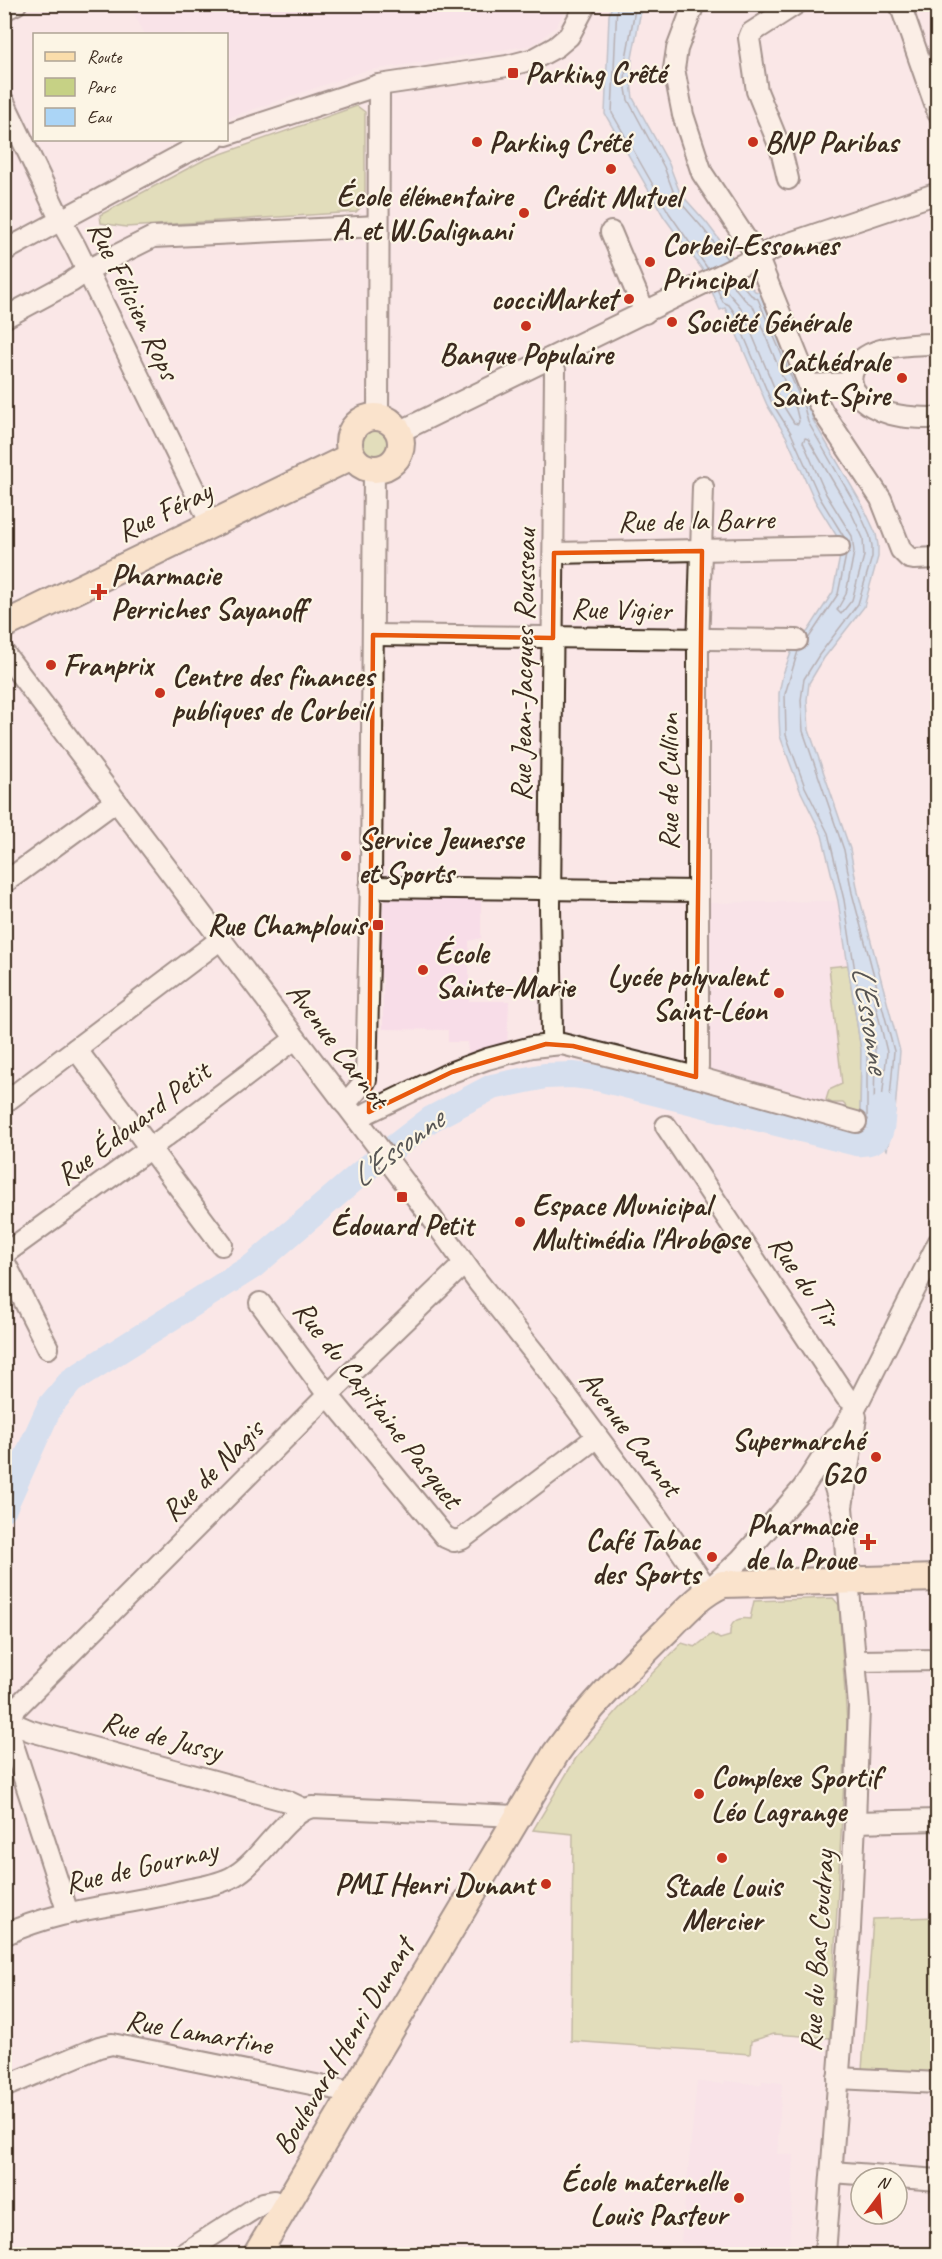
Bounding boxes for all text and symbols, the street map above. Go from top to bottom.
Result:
legend [33,33,228,141]
text: Route [87,46,122,68]
place label: Parking Crêté [525,54,670,92]
marker: Parking Crêté [506,66,520,80]
text: Parc [87,76,116,98]
text: Eau [87,106,112,128]
place label: Parking Crété [489,123,634,161]
place label: BNP Paribas [765,123,902,161]
marker: Parking Crété [470,135,484,149]
marker: BNP Paribas [746,135,760,149]
marker: Crédit Mutuel [604,162,618,176]
place label: École élémentaire A. et W.Galignani [332,177,516,249]
place label: Crédit Mutuel [541,178,686,216]
marker: École élémentaire A. et W.Galignani [517,206,531,220]
street label: Rue Félicien Rops [79,214,190,388]
place label: Corbeil-Essonnes Principal [662,226,842,298]
marker: Corbeil-Essonnes Principal [643,255,657,269]
place label: cocciMarket [491,280,622,318]
marker: cocciMarket [622,292,636,306]
place label: Société Générale [684,303,852,341]
marker: Société Générale [665,315,679,329]
marker: Banque Populaire [519,319,533,333]
place label: Banque Populaire [439,335,615,373]
place label: Cathédrale Saint-Spire [770,342,892,414]
marker: Cathédrale Saint-Spire [895,371,909,385]
street label: Rue Féray [110,471,219,550]
street label: Rue de la Barre [617,500,777,540]
street label: Rue Jean-Jacques Rousseau [502,526,544,802]
place label: Pharmacie Perriches Sayanoff [111,556,312,628]
marker: Pharmacie Perriches Sayanoff [92,585,106,599]
street label: Rue Vigier [570,589,674,629]
place label: Franprix [63,646,155,684]
place label: Centre des finances publiques de Corbeil [172,657,377,729]
marker: Franprix [44,658,58,672]
marker: Centre des finances publiques de Corbeil [153,686,167,700]
street label: Rue de Cullion [649,712,687,850]
place label: Service Jeunesse et Sports [358,820,526,892]
marker: Service Jeunesse et Sports [339,849,353,863]
place label: Rue Champlouis [207,906,369,944]
marker: Rue Champlouis [371,918,385,932]
place label: École Sainte-Marie [435,934,576,1006]
place label: Lycée polyvalent Saint-Léon [607,957,770,1029]
marker: École Sainte-Marie [416,963,430,977]
water label: L'Essonne [842,963,900,1079]
street label: Avenue Carnot [278,974,400,1118]
marker: Lycée polyvalent Saint-Léon [772,986,786,1000]
street label: Rue Édouard Petit [48,1051,220,1194]
water label: L'Essonne [342,1097,456,1196]
place label: Espace Municipal Multimédia l'Arob@se [532,1186,752,1258]
marker: Édouard Petit [395,1190,409,1204]
place label: Édouard Petit [331,1206,476,1244]
marker: Espace Municipal Multimédia l'Arob@se [513,1215,527,1229]
street label: Rue du Tir [760,1227,851,1336]
street label: Rue du Capitaine Pasquet [285,1292,473,1518]
street label: Avenue Carnot [571,1362,693,1506]
street label: Rue de Nagis [153,1409,273,1529]
place label: Supermarché G20 [732,1421,868,1493]
marker: Supermarché G20 [869,1450,883,1464]
place label: Pharmacie de la Proue [745,1506,859,1578]
place label: Café Tabac des Sports [585,1521,703,1593]
marker: Pharmacie de la Proue [861,1535,875,1549]
marker: Café Tabac des Sports [705,1550,719,1564]
street label: Rue de Jussy [98,1702,229,1771]
place label: Complexe Sportif Léo Lagrange [711,1758,887,1830]
marker: Complexe Sportif Léo Lagrange [692,1787,706,1801]
street label: Rue de Gournay [61,1829,224,1902]
street label: Rue du Bas Coudray [791,1847,843,2053]
marker: Stade Louis Mercier [715,1851,729,1865]
place label: PMI Henri Dunant [335,1865,537,1903]
place label: Stade Louis Mercier [662,1867,785,1939]
marker: PMI Henri Dunant [539,1877,553,1891]
street label: Boulevard Henri Dunant [263,1927,425,2161]
street label: Rue Lamartine [123,2000,277,2064]
place label: École maternelle Louis Pasteur [561,2162,730,2234]
north arrow [849,2166,909,2226]
text: N [875,2172,893,2194]
marker: École maternelle Louis Pasteur [732,2191,746,2205]

